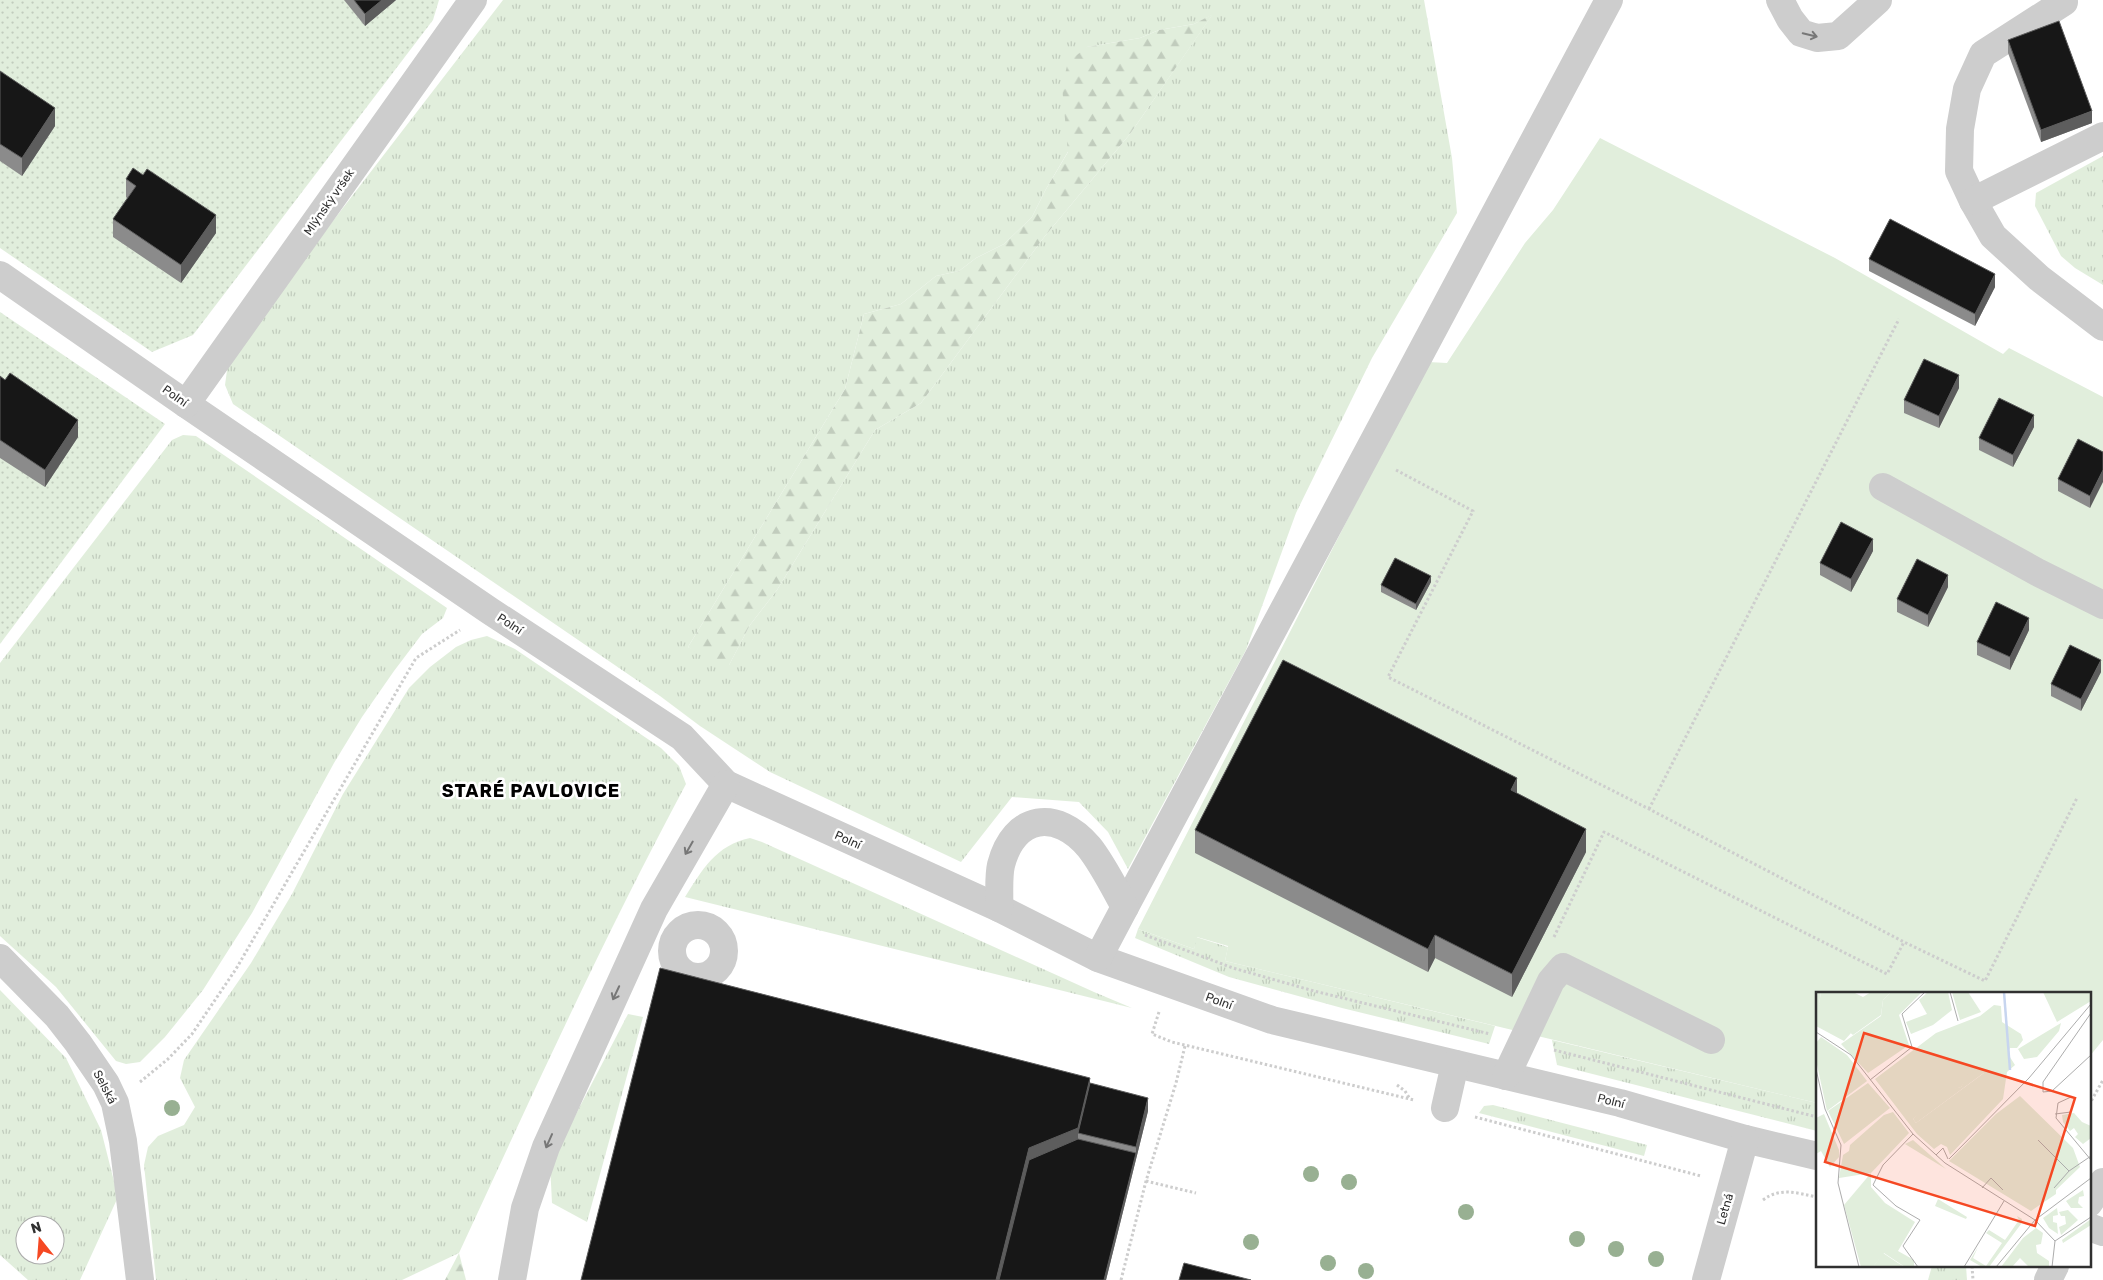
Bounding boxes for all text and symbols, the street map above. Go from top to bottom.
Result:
one-way arrow [1802,31,1818,41]
street label: Mlýnský vršek [301,165,358,238]
street label: Polní [160,382,191,410]
street label: Polní [495,611,526,638]
district label: STARÉ PAVLOVICE [442,780,620,802]
street label: Polní [833,828,864,852]
one-way arrow [684,841,694,855]
one-way arrow [611,985,621,1000]
street label: Polní [1204,990,1235,1013]
inset map [1816,992,2090,1268]
street label: Selská [90,1068,120,1106]
street label: Polní [1596,1091,1627,1111]
one-way arrow [543,1133,553,1148]
street label: Letná [1714,1192,1736,1226]
north arrow [15,1215,65,1265]
text: N [29,1218,44,1238]

